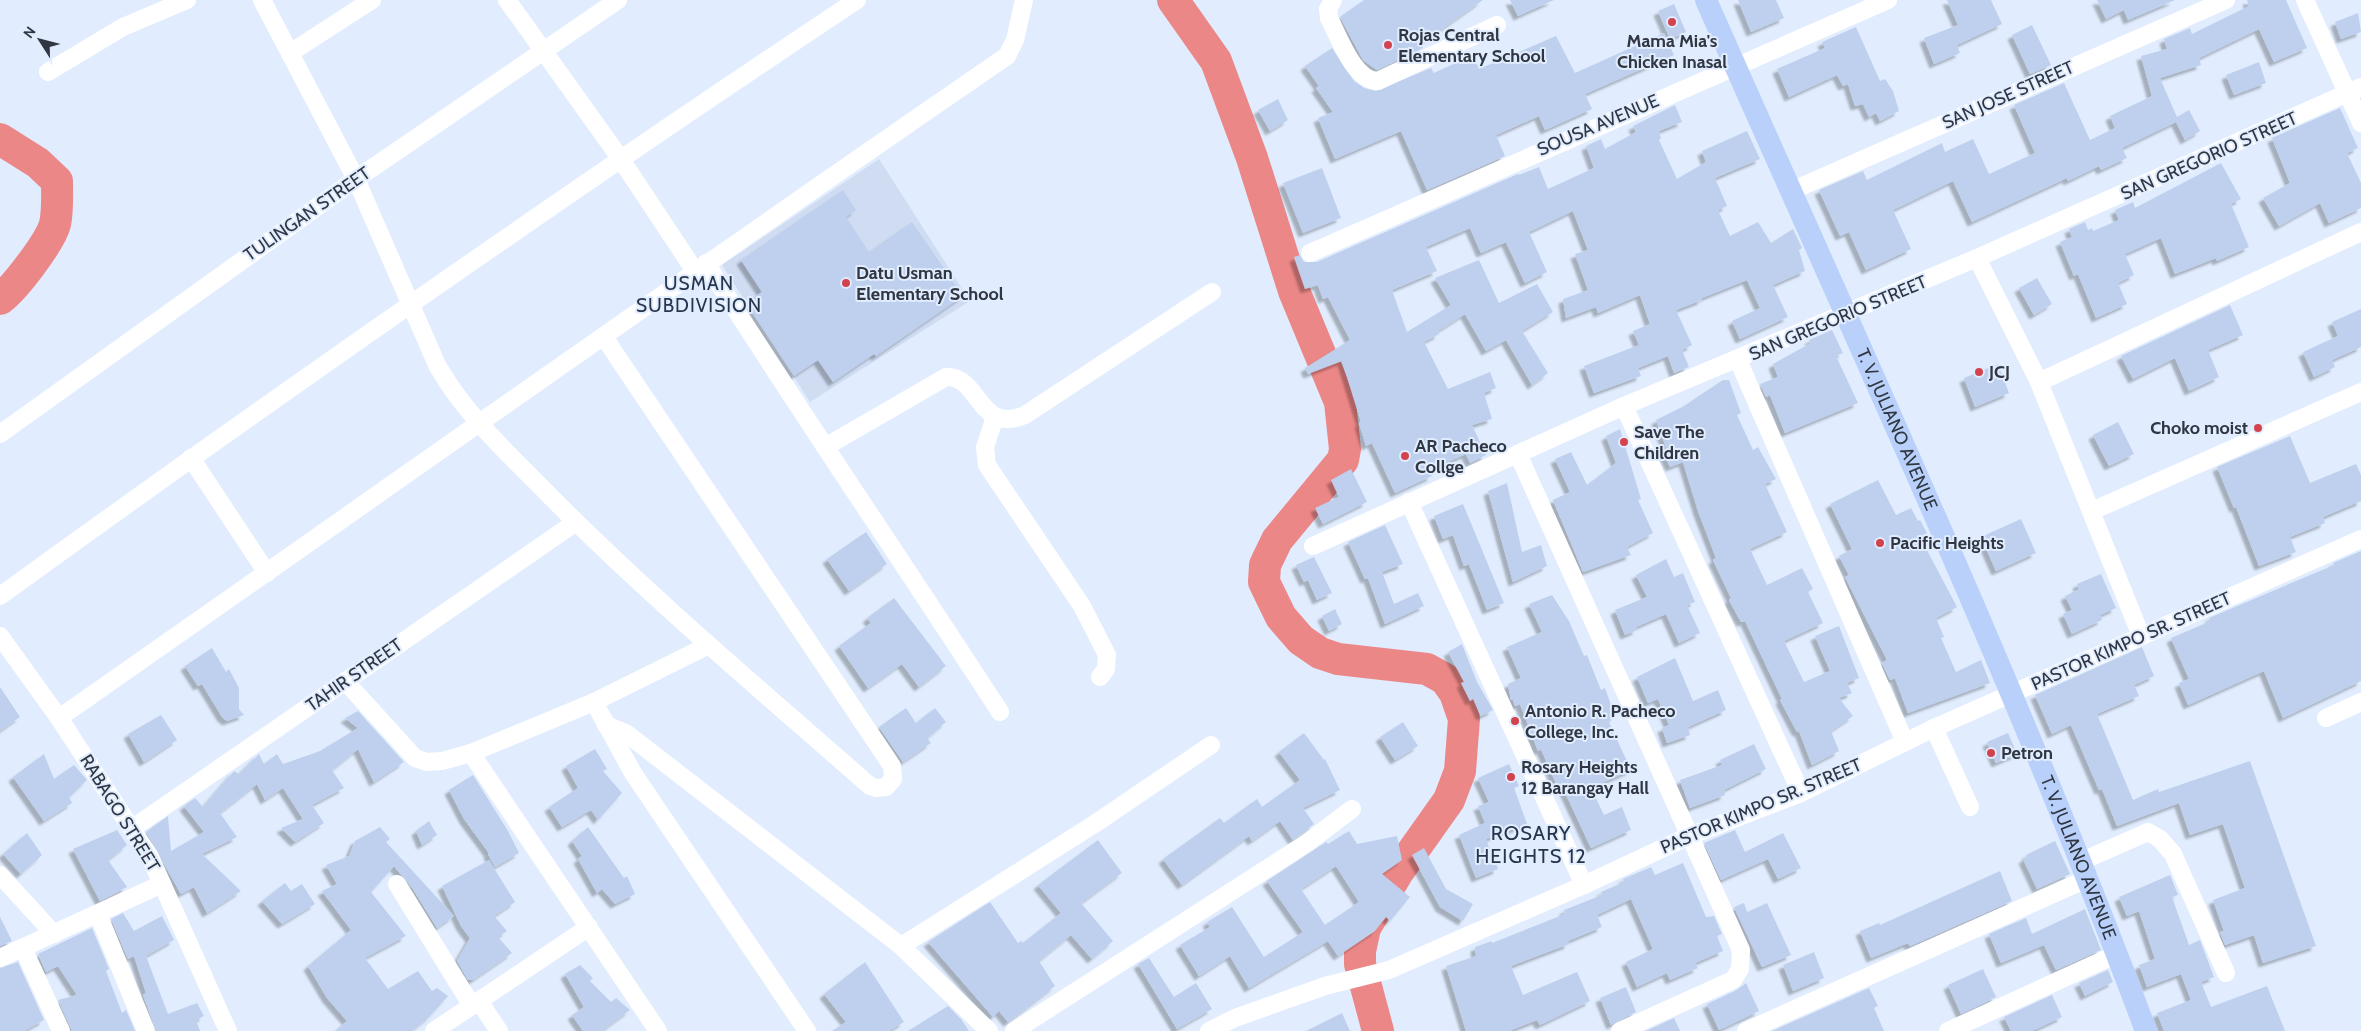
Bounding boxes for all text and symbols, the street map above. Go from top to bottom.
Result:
north arrow [15,15,65,65]
marker: Mama Mia's Chicken Inasal [1666,16,1678,28]
text: N [19,23,40,42]
place label: Rojas Central Elementary School [1398,24,1546,67]
place label: Mama Mia's Chicken Inasal [1617,30,1727,73]
marker: Rojas Central Elementary School [1382,39,1394,51]
street label: SAN JOSE STREET [1939,56,2078,134]
street label: SOUSA AVENUE [1534,89,1662,161]
street label: SAN GREGORIO STREET [2117,107,2301,205]
street label: TULINGAN STREET [240,162,375,266]
place label: Datu Usman Elementary School [856,262,1004,305]
street label: SAN GREGORIO STREET [1746,270,1931,365]
district label: USMAN SUBDIVISION [636,272,762,317]
marker: Datu Usman Elementary School [840,277,852,289]
street label: T. V. JULIANO AVENUE [1852,345,1942,514]
place label: JCJ [1988,361,2010,383]
marker: JCJ [1973,366,1985,378]
place label: Choko moist [2150,417,2248,439]
place label: Save The Children [1634,421,1704,464]
marker: Choko moist [2252,422,2264,434]
place label: AR Pacheco Collge [1415,435,1507,478]
marker: Save The Children [1618,436,1630,448]
marker: AR Pacheco Collge [1399,450,1411,462]
place label: Pacific Heights [1890,532,2004,554]
marker: Pacific Heights [1874,537,1886,549]
street label: PASTOR KIMPO SR. STREET [2028,587,2235,695]
street label: TAHIR STREET [302,634,407,716]
place label: Antonio R. Pacheco College, Inc. [1525,700,1676,743]
marker: Antonio R. Pacheco College, Inc. [1509,715,1521,727]
place label: Petron [2001,742,2053,764]
marker: Petron [1985,747,1997,759]
street label: RABAGO STREET [75,750,165,876]
street label: PASTOR KIMPO SR. STREET [1657,753,1865,858]
place label: Rosary Heights 12 Barangay Hall [1521,756,1649,799]
marker: Rosary Heights 12 Barangay Hall [1505,771,1517,783]
street label: T. V. JULIANO AVENUE [2036,772,2121,943]
district label: ROSARY HEIGHTS 12 [1475,821,1587,868]

